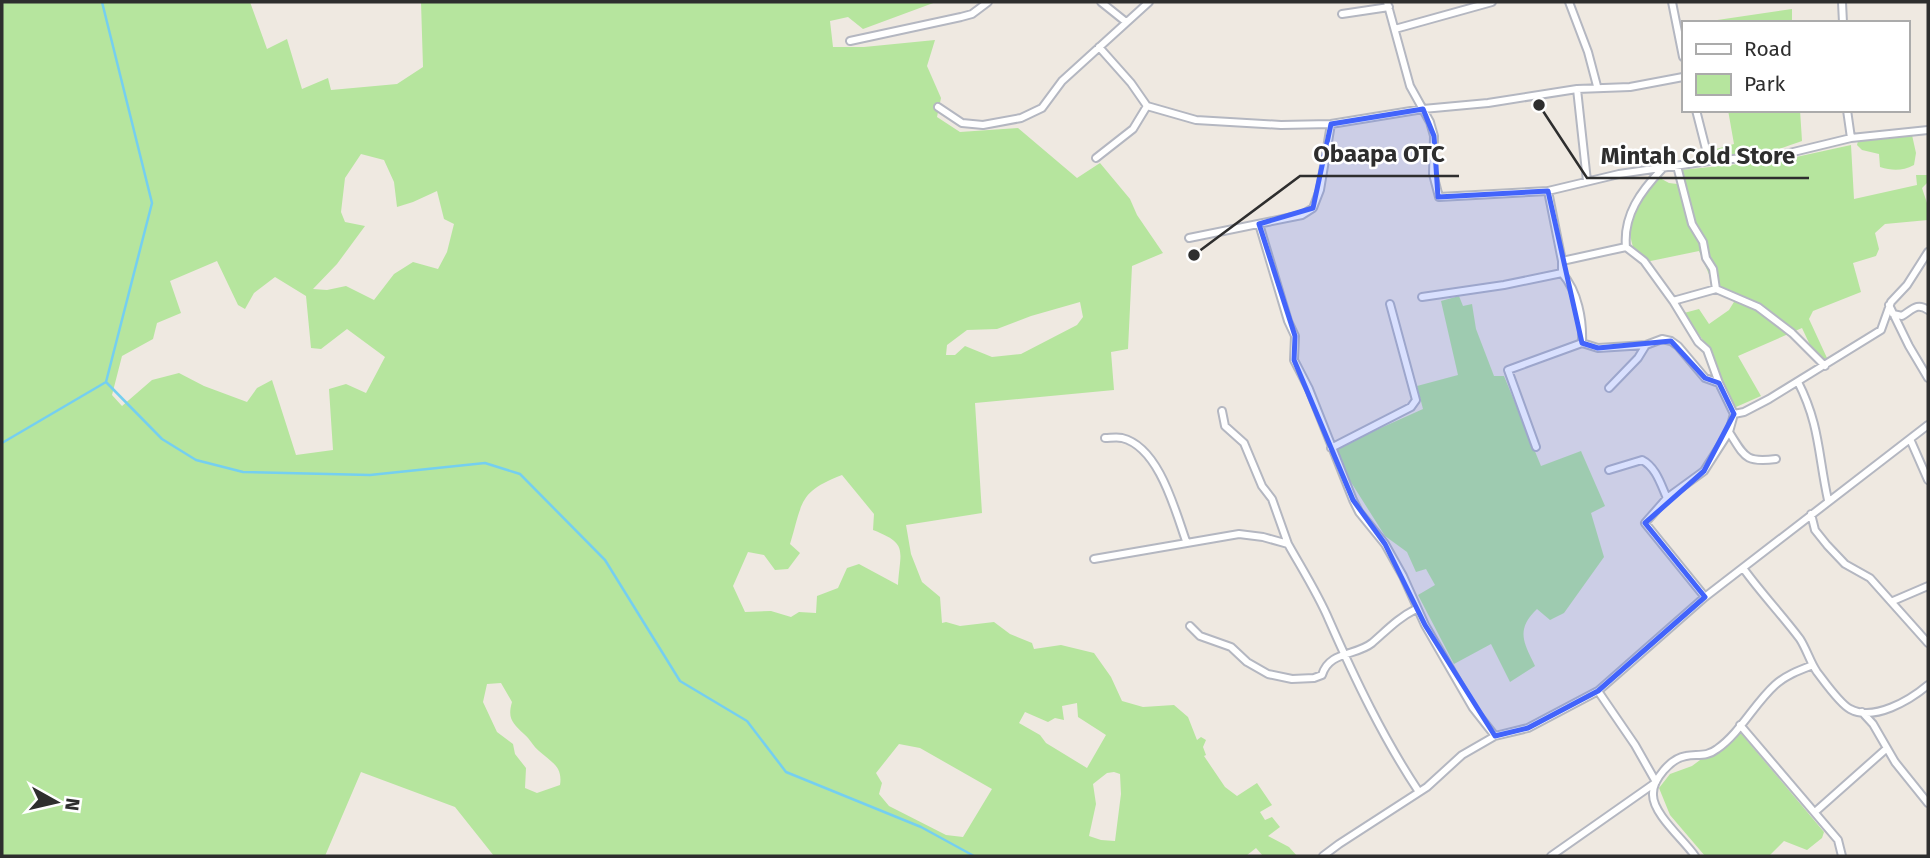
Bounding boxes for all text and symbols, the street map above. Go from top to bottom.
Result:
legend [1682,21,1909,112]
text: Road [1744,36,1792,62]
text: Park [1744,71,1786,97]
callout: Obaapa OTC [1300,131,1459,176]
callout: Mintah Cold Store [1587,133,1809,178]
text: Obaapa OTC [1313,140,1445,168]
text: Mintah Cold Store [1601,142,1795,170]
north arrow [21,767,91,837]
text: N [60,796,85,812]

